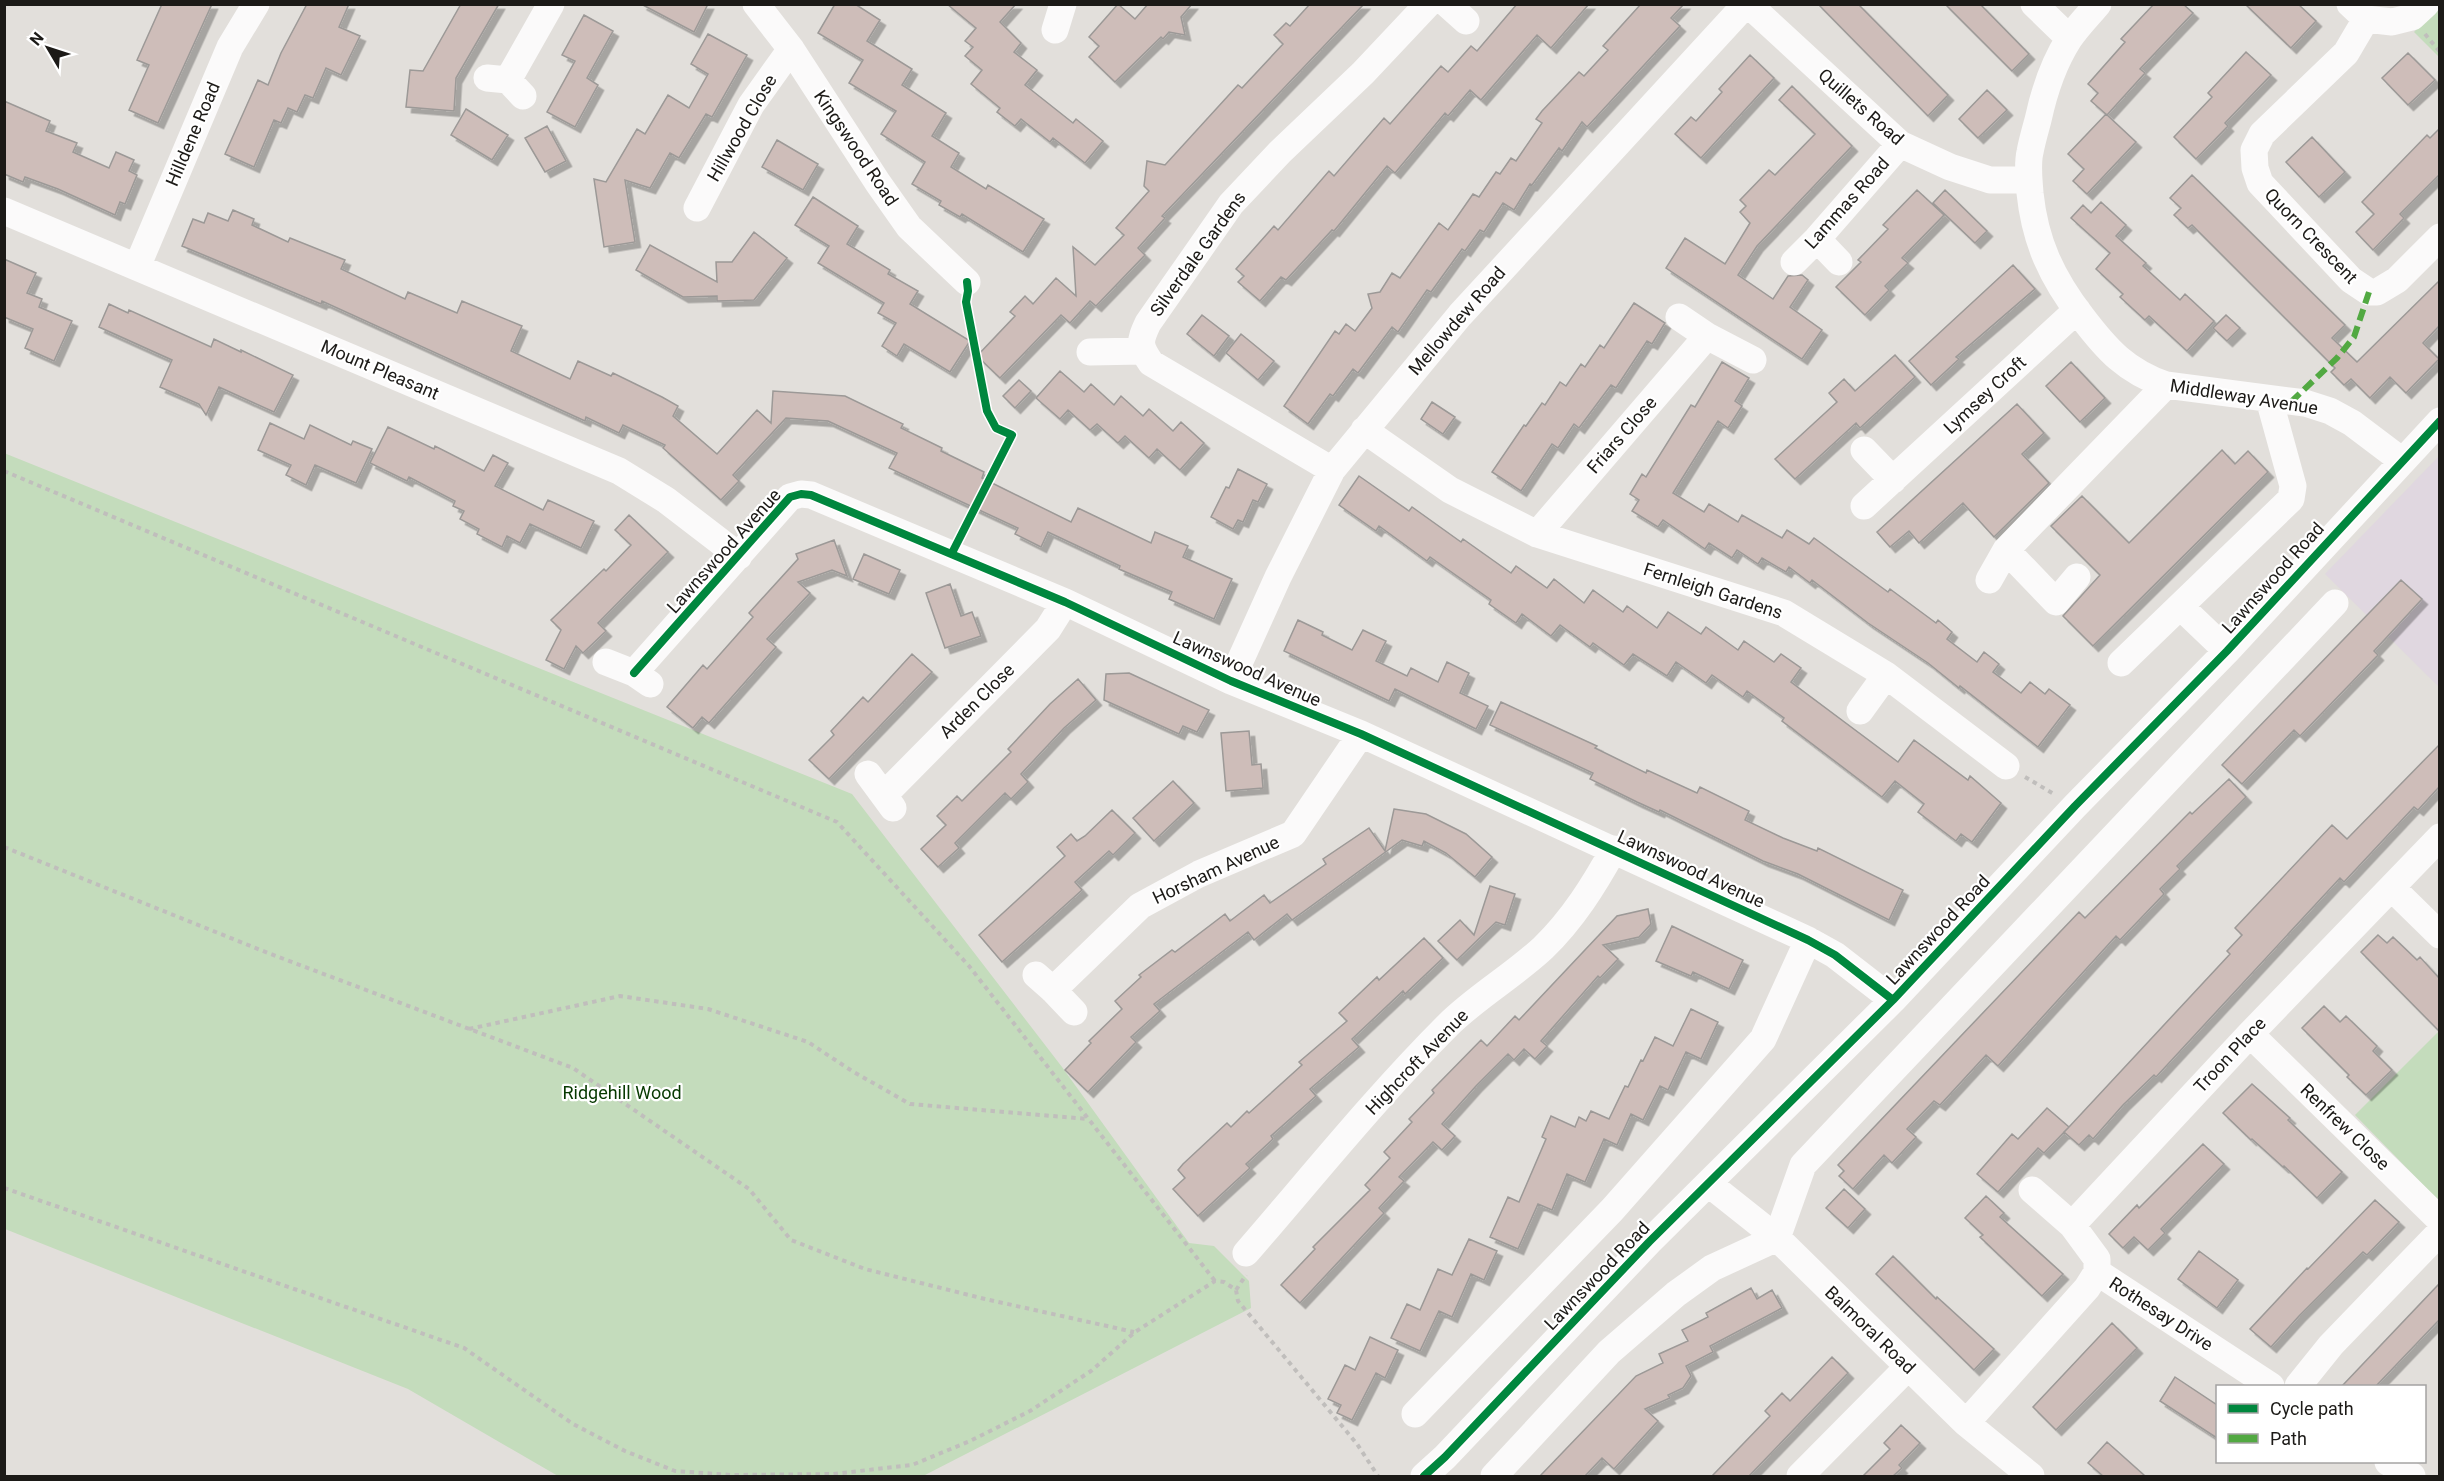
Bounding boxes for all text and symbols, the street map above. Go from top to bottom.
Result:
north arrow [18,18,78,78]
text: N [26,29,48,49]
street label: Quillets Road [1814,64,1908,149]
street label: Hillwood Close [703,71,781,185]
street label: Hilldene Road [161,79,224,189]
street label: Kingswood Road [810,86,903,210]
street label: Lammas Road [1800,153,1893,253]
street label: Quorn Crescent [2261,184,2362,288]
street label: Silverdale Gardens [1145,187,1250,320]
street label: Mellowdew Road [1404,262,1509,379]
street label: Mount Pleasant [318,335,442,404]
street label: Lymsey Croft [1939,351,2030,438]
street label: Middleway Avenue [2169,374,2319,419]
street label: Friars Close [1583,392,1661,477]
street label: Lawnswood Avenue [662,484,785,617]
street label: Lawnswood Road [2217,518,2328,638]
street label: Fernleigh Gardens [1641,558,1785,623]
street label: Lawnswood Avenue [1170,626,1324,711]
street label: Arden Close [935,659,1018,742]
street label: Lawnswood Avenue [1614,825,1768,912]
street label: Horsham Avenue [1149,831,1282,908]
street label: Lawnswood Road [1881,870,1994,989]
street label: Highcroft Avenue [1361,1005,1472,1119]
street label: Troon Place [2189,1013,2270,1097]
street label: Renfrew Close [2297,1079,2394,1174]
park label: Ridgehill Wood [562,1082,682,1103]
street label: Lawnswood Road [1540,1217,1654,1334]
street label: Rothesay Drive [2106,1272,2217,1355]
street label: Balmoral Road [1821,1281,1920,1378]
legend [2216,1385,2426,1463]
text: Cycle path [2270,1398,2354,1419]
text: Path [2270,1428,2307,1449]

